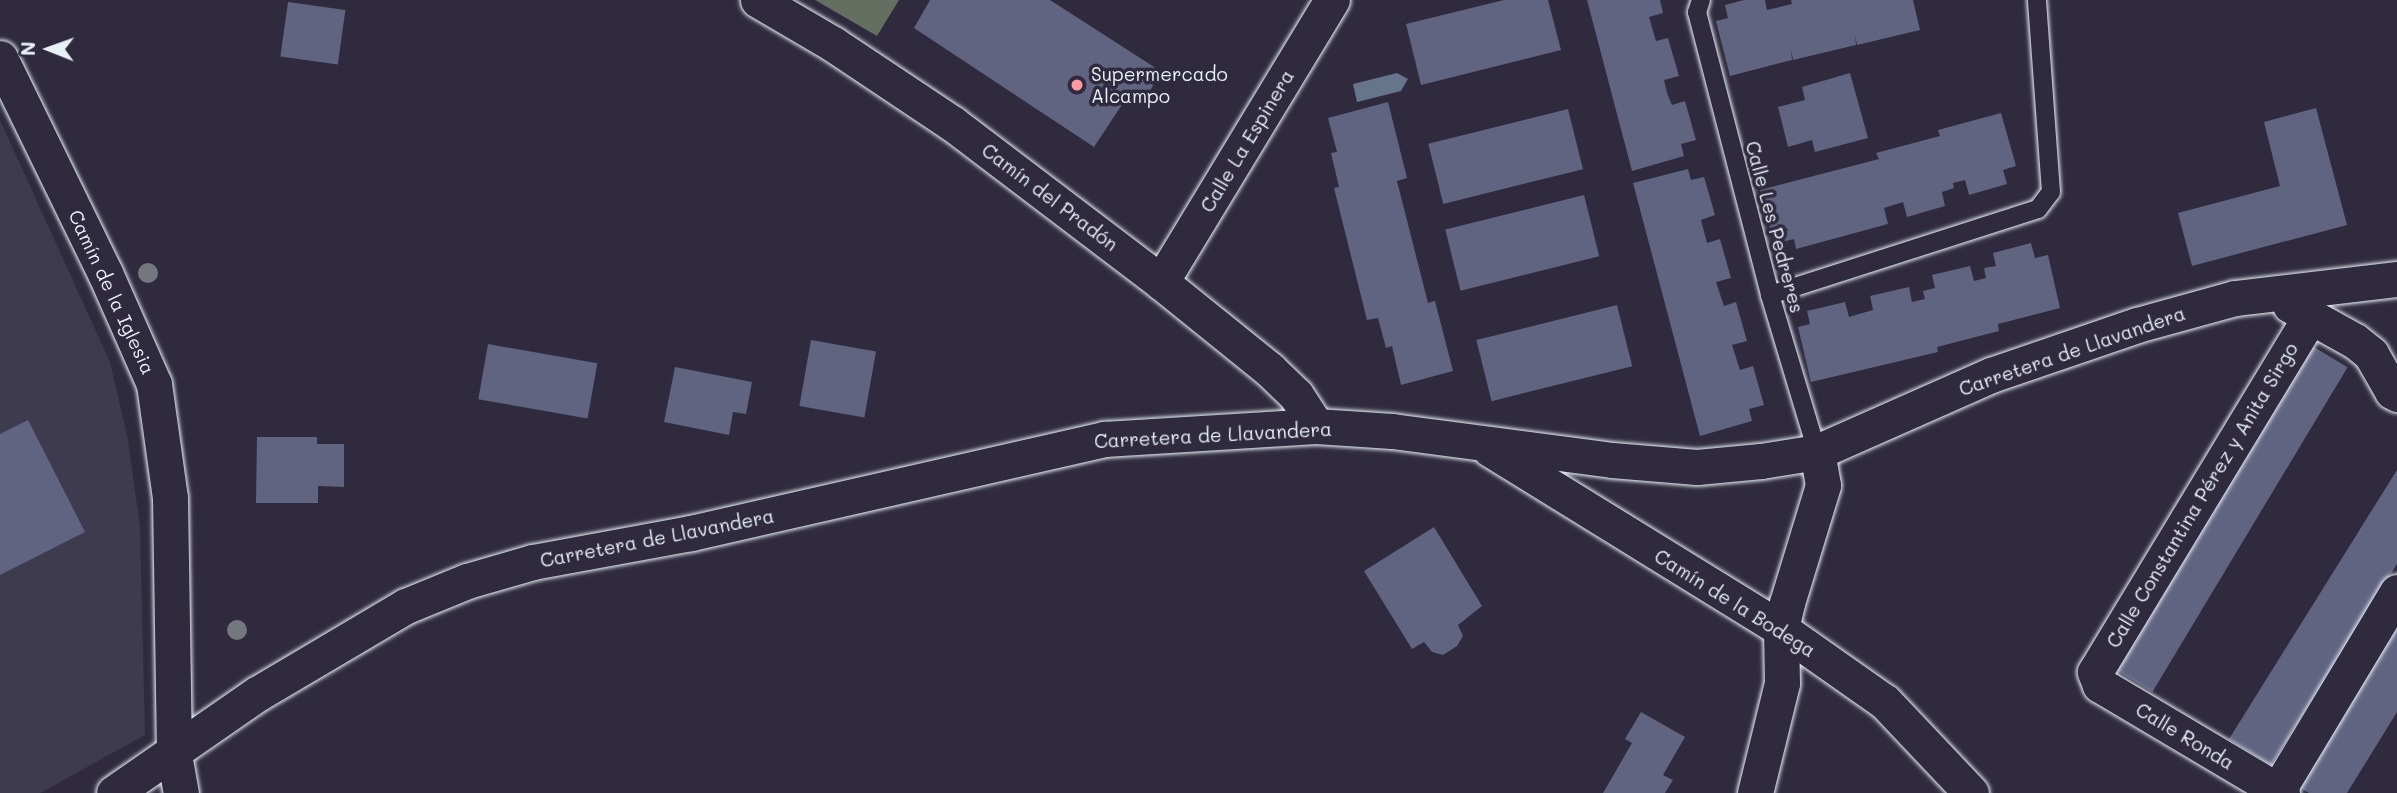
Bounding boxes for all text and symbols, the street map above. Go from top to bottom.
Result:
north arrow [14,14,84,84]
text: N [15,41,40,56]
place label: Supermercado Alcampo [1091,63,1228,107]
street label: Calle La Espinera [1196,66,1298,216]
marker: Supermercado Alcampo [1069,77,1085,93]
street label: Camín del Pradón [977,138,1123,256]
street label: Calle Les Pedreres [1741,139,1809,315]
street label: Camín de la Iglesia [64,206,160,378]
street label: Carretera de Llavandera [1956,301,2188,401]
street label: Calle Constantina Pérez y Anita Sirgo [2102,338,2302,652]
street label: Carretera de Llavandera [1094,417,1332,453]
street label: Carretera de Llavandera [538,504,776,572]
street label: Camín de la Bodega [1650,544,1820,662]
street label: Calle Ronda [2132,698,2238,774]

